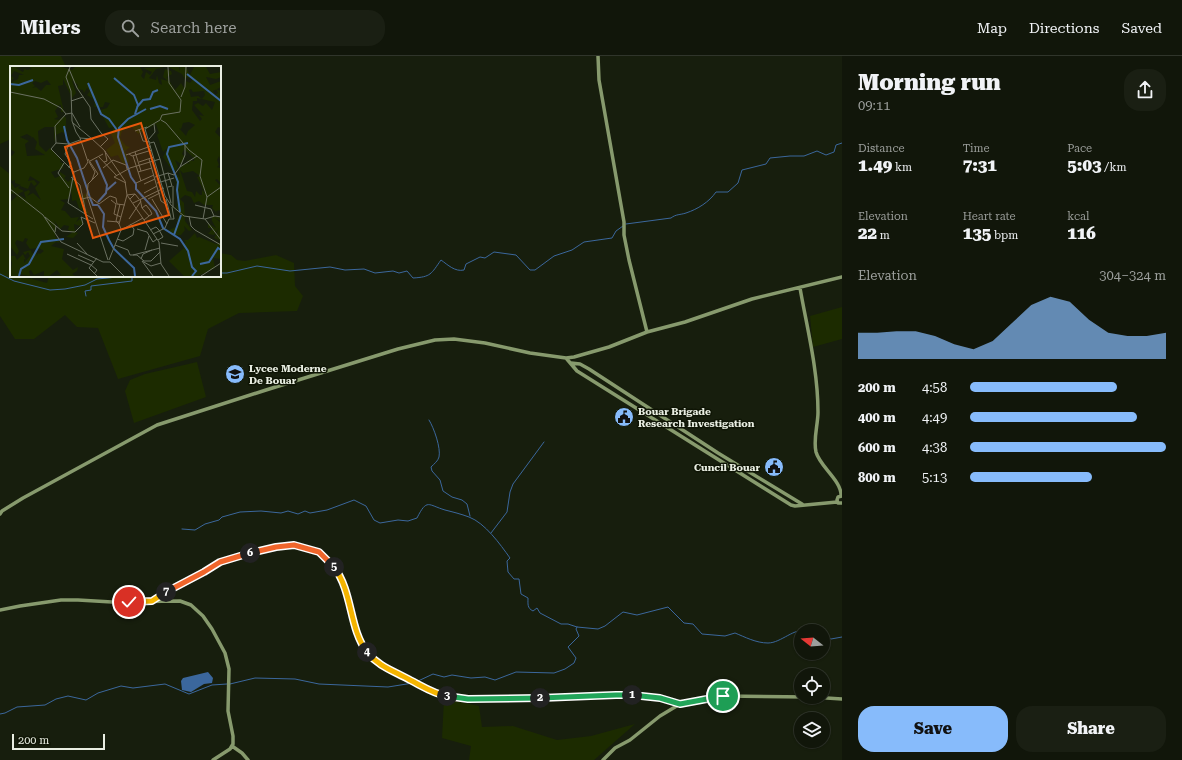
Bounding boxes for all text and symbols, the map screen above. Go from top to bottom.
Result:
search box [105,10,385,46]
text: Milers [20,16,81,39]
icon: search [119,17,141,39]
text: Search here [151,19,236,37]
text: Map [977,20,1007,36]
text: Directions [1029,20,1099,36]
text: Saved [1121,20,1162,36]
inset map [10,66,221,277]
button: share [1124,69,1166,111]
text: Morning run [858,70,1001,95]
text: 09:11 [858,98,890,113]
text: Distance [858,142,905,155]
text: Time [963,142,990,155]
text: Pace [1067,142,1092,155]
text: 1.49 [858,155,892,175]
text: 7:31 [963,155,997,175]
text: 5:03 [1067,155,1102,175]
text: km [892,161,912,174]
text: /km [1102,161,1127,174]
text: Elevation [858,210,908,223]
text: Heart rate [963,210,1016,223]
text: kcal [1067,210,1089,223]
text: 22 [858,223,877,243]
text: 135 [963,223,991,243]
text: 116 [1067,223,1096,243]
text: m [877,229,890,242]
text: bpm [991,229,1018,242]
text: Elevation [858,268,917,283]
text: 304–324 m [1099,268,1166,283]
school or university icon: Lycee Moderne De Bouar [224,363,246,385]
place label: Lycee Moderne De Bouar [249,363,327,386]
text: 200 m [858,380,896,395]
text: 4:58 [922,380,947,395]
public building icon: Bouar Brigade Research Investigation [613,406,635,428]
place label: Bouar Brigade Research Investigation [638,406,755,429]
text: 400 m [858,410,896,425]
text: 4:49 [922,410,947,425]
text: 600 m [858,440,896,455]
text: 4:38 [922,440,947,455]
public building icon: Cuncil Bouar [763,456,785,478]
place label: Cuncil Bouar [694,462,760,473]
text: 800 m [858,470,896,485]
text: 5:13 [922,470,947,485]
pin: 6 [240,543,260,563]
text: 6 [247,546,253,559]
pin: 5 [324,557,344,577]
text: 5 [331,560,337,573]
pin: 7 [156,582,176,602]
pin [112,585,146,619]
text: 7 [163,585,169,598]
icon: check [118,591,140,613]
north arrow [794,624,830,660]
map controls [794,624,830,748]
pin: 4 [357,642,377,662]
text: 4 [364,645,370,658]
button: locate [794,668,830,704]
pin [706,679,740,713]
pin: 1 [622,685,642,705]
icon: arrive [712,685,734,707]
pin: 3 [437,686,457,706]
pin: 2 [530,688,550,708]
text: 1 [629,688,635,701]
text: 3 [444,689,450,702]
text: 2 [537,691,543,704]
button: Save [858,706,1008,752]
button: Share [1016,706,1166,752]
button: layers [794,712,830,748]
scale bar [12,732,105,751]
text: 200 m [18,734,49,747]

